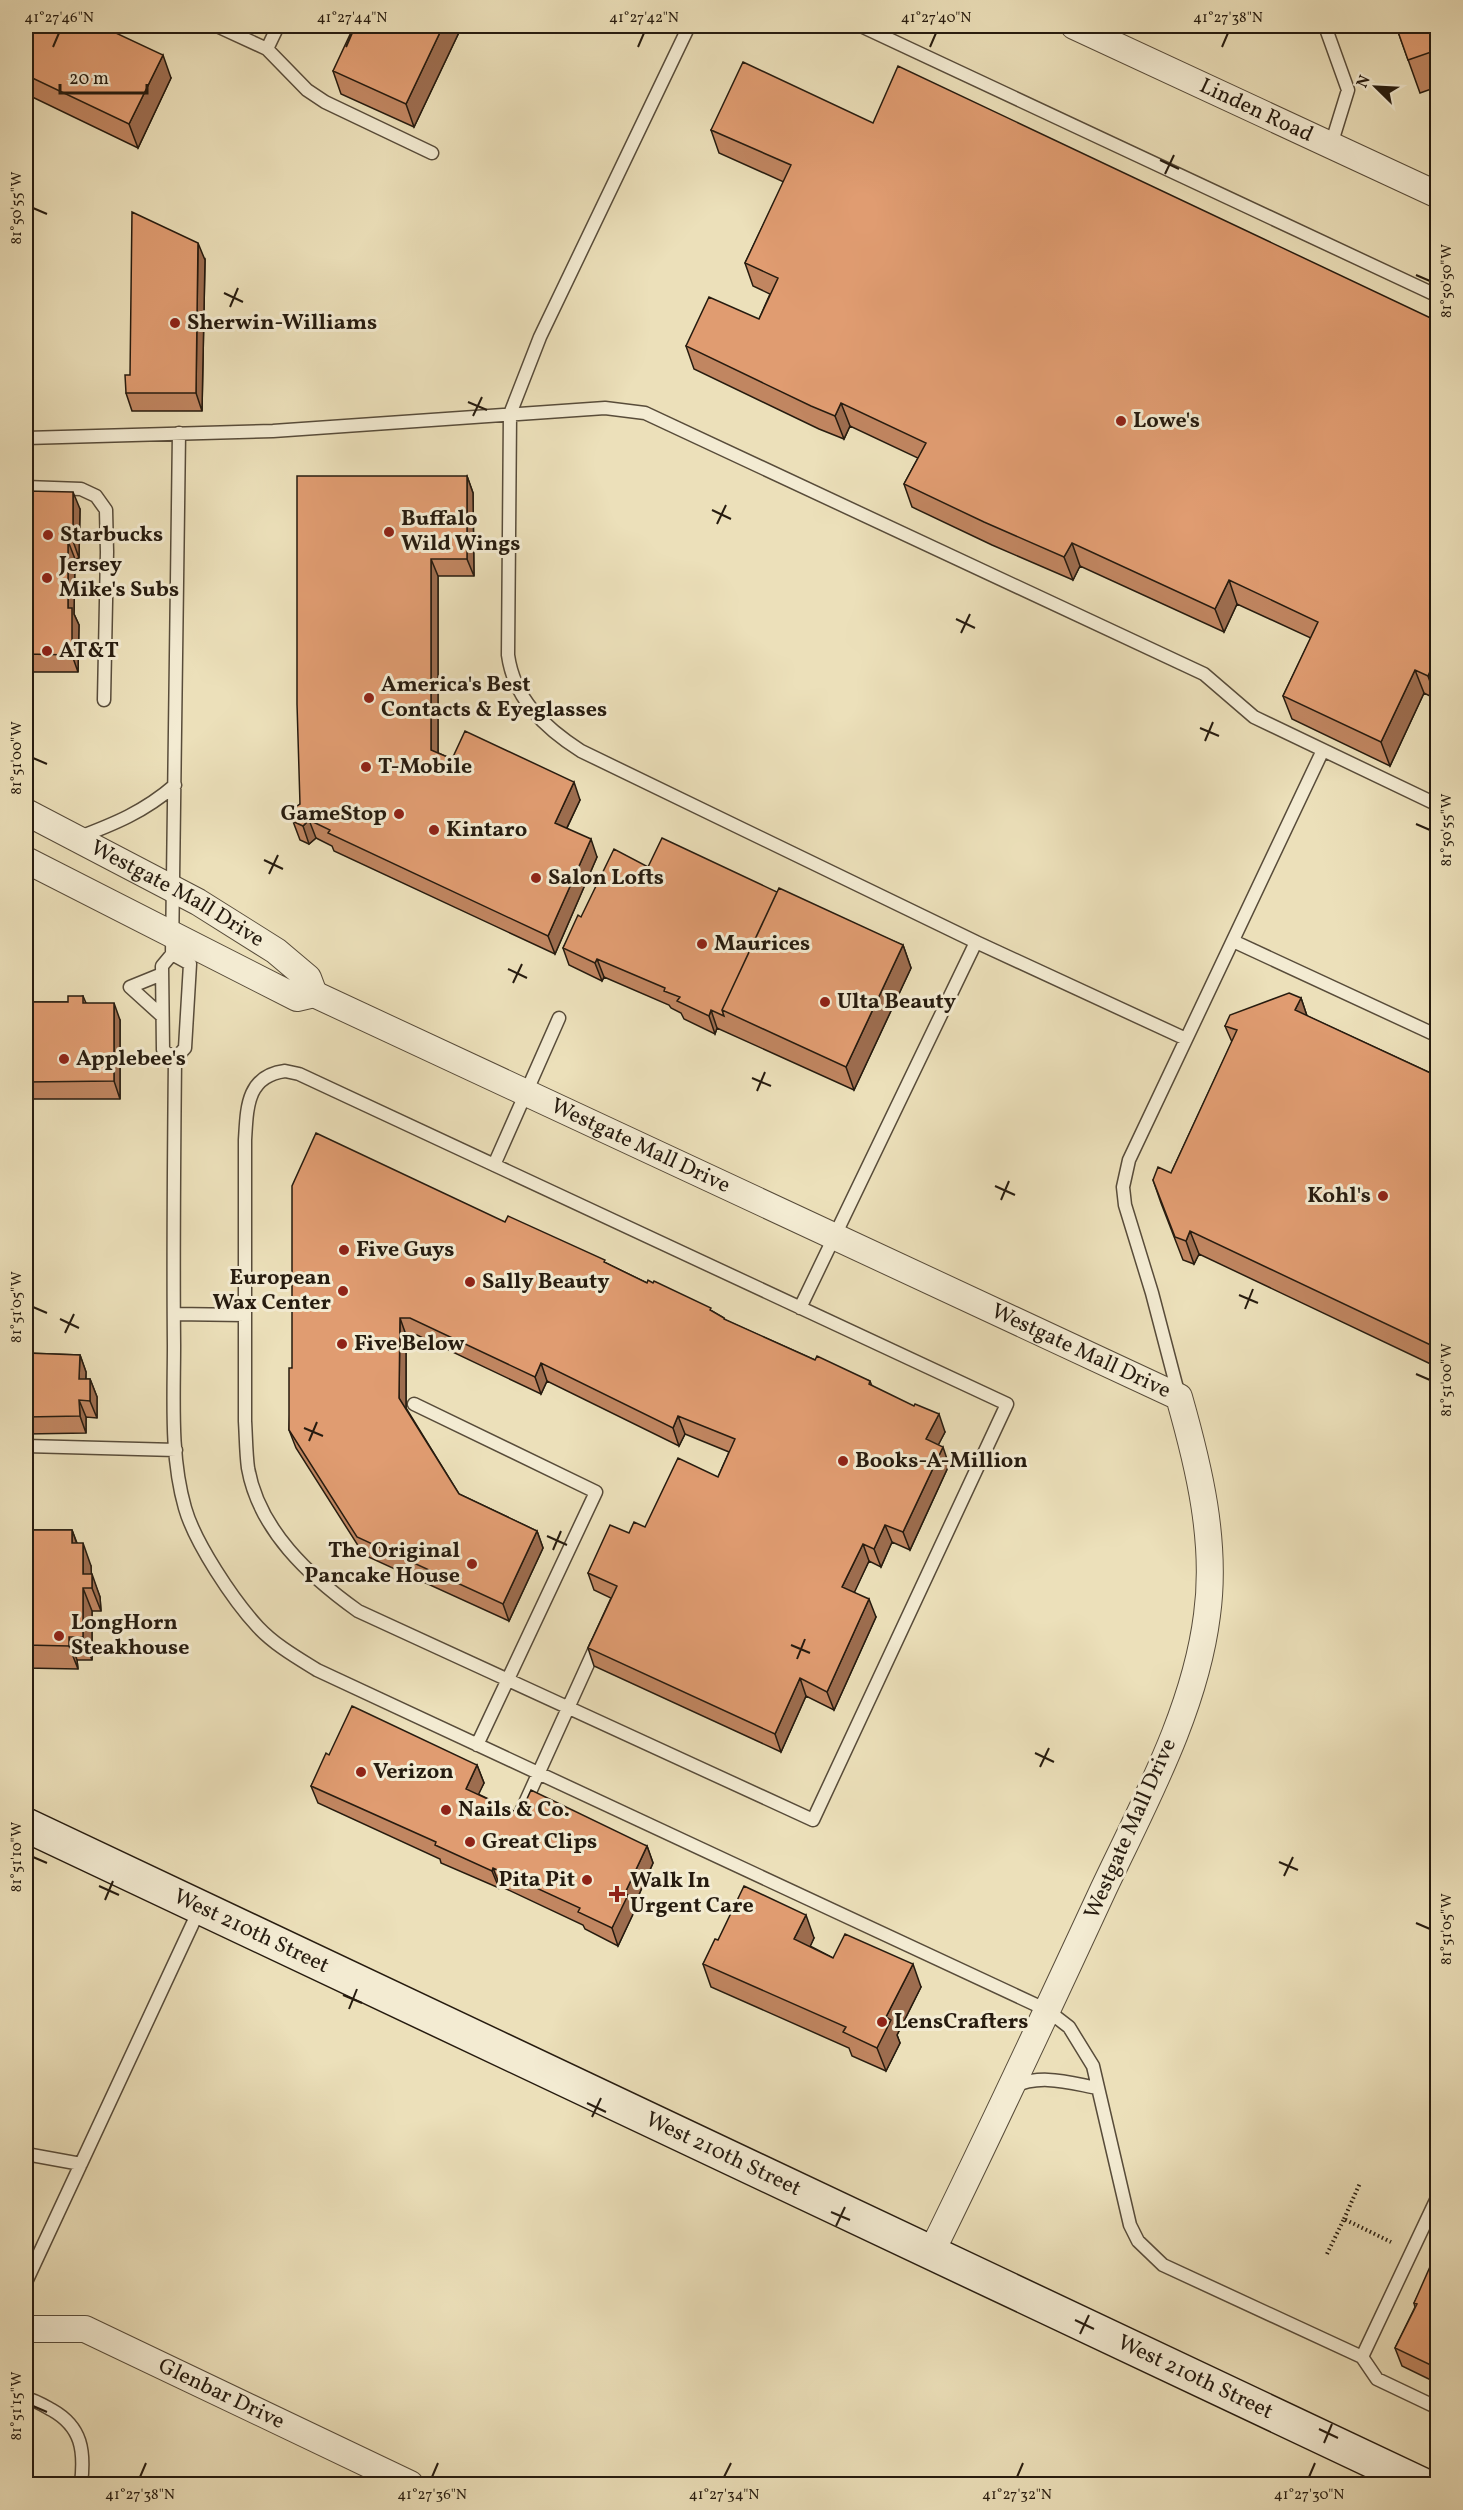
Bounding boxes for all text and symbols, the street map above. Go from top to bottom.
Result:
text: 41°27'46"N [24,8,94,29]
text: 41°27'44"N [317,8,387,29]
text: 41°27'42"N [609,8,679,29]
text: 41°27'40"N [901,8,971,29]
text: 41°27'38"N [1193,8,1263,29]
scale bar [60,57,147,95]
north arrow [1346,57,1406,117]
text: 20 m [69,67,109,92]
street label: Linden Road [1194,71,1318,150]
text: N [1352,72,1377,91]
text: 81°50'55"W [7,171,28,245]
text: 81°50'50"W [1437,244,1458,318]
place label: Sherwin-Williams [187,308,377,339]
marker: Sherwin-Williams [168,316,182,330]
place label: Lowe's [1133,406,1200,437]
marker: Lowe's [1114,414,1128,428]
place label: Buffalo Wild Wings [401,504,521,560]
place label: Starbucks [60,520,163,551]
marker: Buffalo Wild Wings [382,525,396,539]
marker: Starbucks [41,528,55,542]
place label: Jersey Mike's Subs [58,550,179,606]
marker: Jersey Mike's Subs [40,571,54,585]
place label: AT&T [59,636,119,667]
marker: AT&T [40,644,54,658]
place label: America's Best Contacts & Eyeglasses [381,670,607,726]
marker: America's Best Contacts & Eyeglasses [362,691,376,705]
text: 81°51'00"W [7,721,28,795]
place label: T-Mobile [378,752,472,783]
marker: T-Mobile [359,760,373,774]
text: 81°50'55"W [1437,793,1458,867]
place label: GameStop [280,799,387,830]
marker: GameStop [392,807,406,821]
place label: Kintaro [446,815,527,846]
marker: Kintaro [427,823,441,837]
street label: Westgate Mall Drive [85,833,270,955]
place label: Salon Lofts [548,863,664,894]
marker: Salon Lofts [529,871,543,885]
place label: Maurices [714,929,810,960]
marker: Maurices [695,937,709,951]
place label: Ulta Beauty [837,987,957,1018]
marker: Ulta Beauty [818,995,832,1009]
place label: Applebee's [76,1044,186,1075]
marker: Applebee's [57,1052,71,1066]
street label: Westgate Mall Drive [545,1091,735,1201]
place label: Kohl's [1307,1181,1371,1212]
marker: Kohl's [1376,1189,1390,1203]
place label: Five Guys [356,1235,455,1266]
marker: Five Guys [337,1243,351,1257]
place label: European Wax Center [213,1263,332,1319]
place label: Sally Beauty [482,1267,610,1298]
text: 81°51'05"W [7,1271,28,1343]
marker: Sally Beauty [463,1275,477,1289]
marker: European Wax Center [336,1284,350,1298]
street label: Westgate Mall Drive [986,1296,1176,1406]
place label: Five Below [354,1329,465,1360]
marker: Five Below [335,1337,349,1351]
text: 81°51'00"W [1437,1343,1458,1417]
place label: Books-A-Million [855,1446,1028,1477]
marker: Books-A-Million [836,1454,850,1468]
place label: The Original Pancake House [304,1536,460,1592]
marker: The Original Pancake House [465,1557,479,1571]
place label: LongHorn Steakhouse [71,1608,189,1664]
marker: LongHorn Steakhouse [52,1629,66,1643]
street label: Westgate Mall Drive [1077,1734,1185,1924]
place label: Verizon [373,1757,454,1788]
marker: Verizon [354,1765,368,1779]
place label: Nails & Co. [458,1795,570,1826]
marker: Nails & Co. [439,1803,453,1817]
text: 81°51'10"W [7,1822,28,1892]
place label: Great Clips [482,1827,597,1858]
marker: Great Clips [463,1835,477,1849]
place label: Pita Pit [498,1865,575,1896]
place label: Walk In Urgent Care [630,1866,754,1922]
marker: Pita Pit [580,1873,594,1887]
street label: West 210th Street [168,1881,334,1982]
marker: Walk In Urgent Care [608,1885,626,1903]
text: 81°51'05"W [1437,1893,1458,1965]
place label: LensCrafters [894,2007,1028,2038]
marker: LensCrafters [875,2015,889,2029]
street label: West 210th Street [640,2104,806,2205]
street label: West 210th Street [1112,2327,1278,2427]
street label: Glenbar Drive [153,2351,290,2437]
text: 81°51'15"W [7,2371,28,2441]
text: 41°27'38"N [105,2485,175,2506]
text: 41°27'36"N [397,2485,467,2506]
text: 41°27'34"N [689,2485,759,2506]
text: 41°27'32"N [982,2485,1052,2506]
text: 41°27'30"N [1274,2485,1344,2506]

